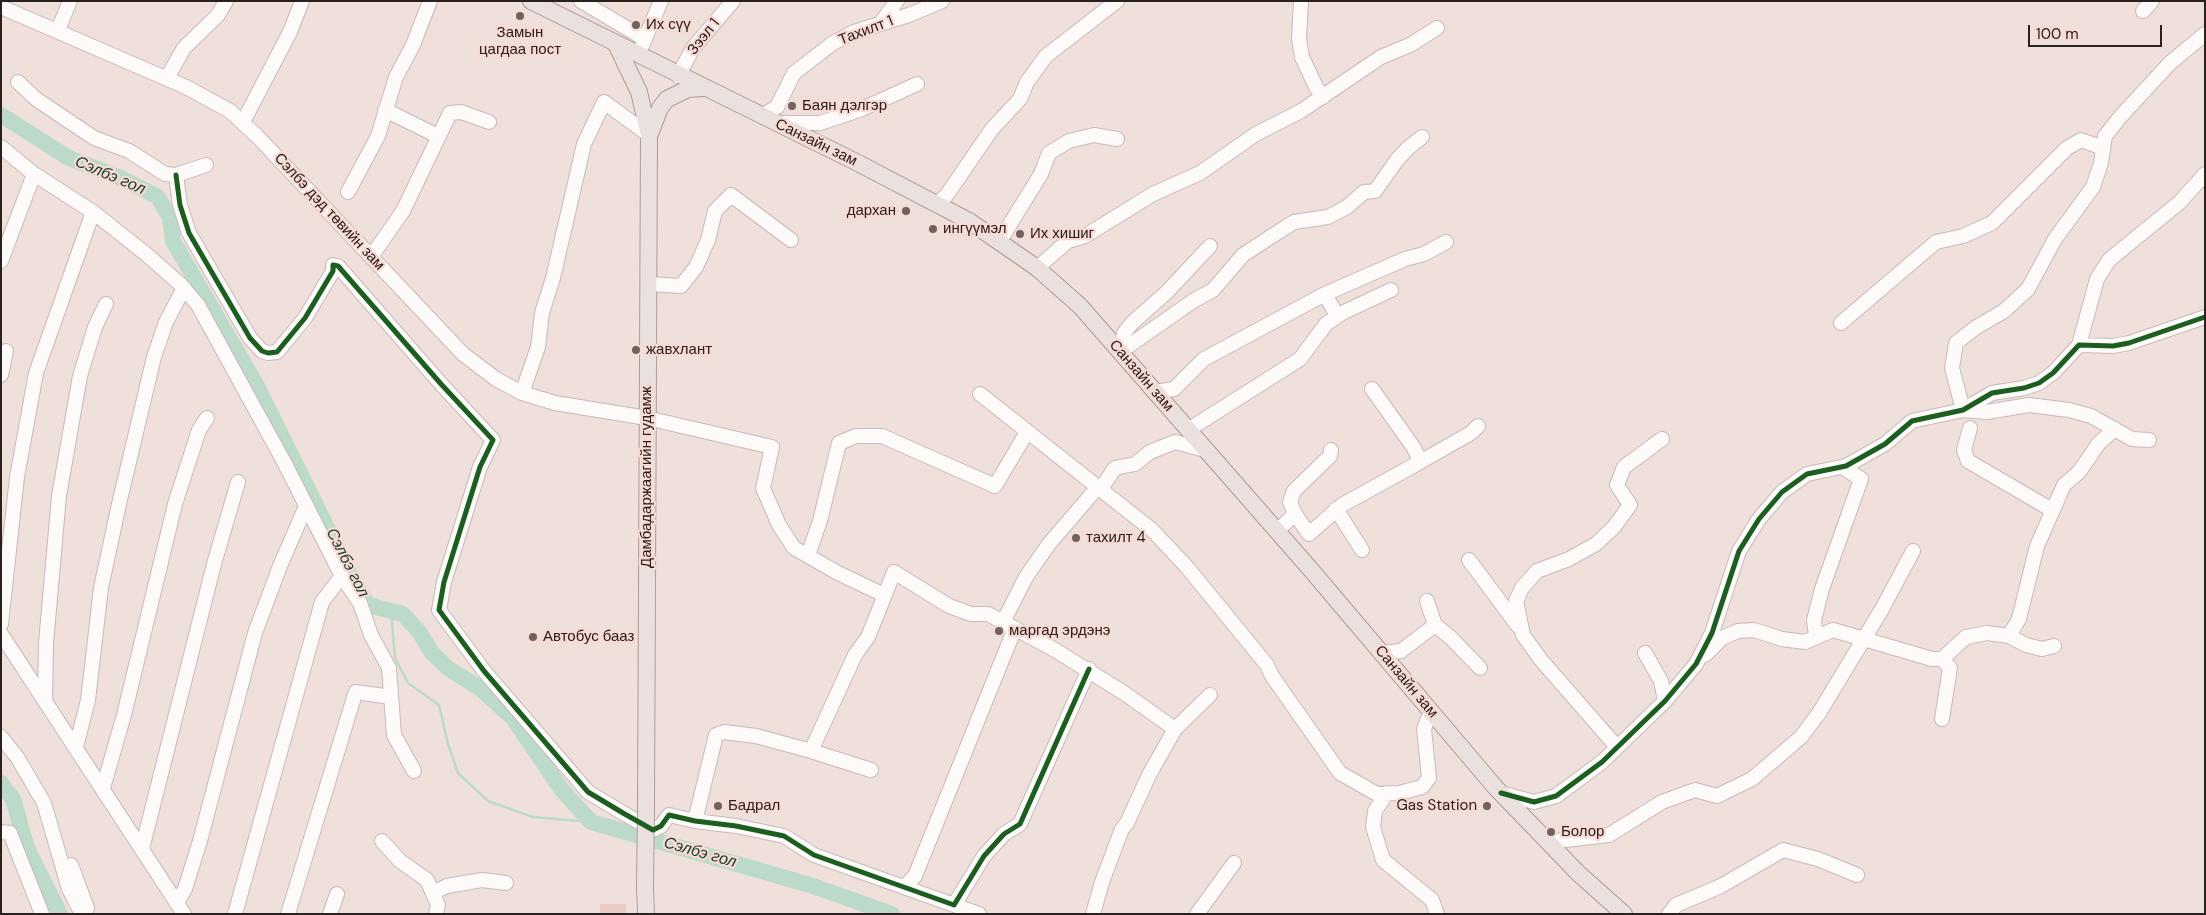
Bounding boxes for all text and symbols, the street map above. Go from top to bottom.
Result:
marker: Замын цагдаа пост [514,10,526,22]
street label: Тахилт 1 [836,12,896,50]
street label: Зээл 1 [684,15,724,59]
scale bar [2031,15,2165,47]
place label: Их сүү [646,16,691,34]
marker: Их сүү [630,19,642,31]
place label: Замын цагдаа пост [479,24,561,59]
text: 100 m [2036,24,2079,44]
place label: Баян дэлгэр [802,97,887,115]
marker: Баян дэлгэр [786,100,798,112]
street label: Санзайн зам [772,115,860,171]
street label: Сэлбэ дэд төвийн зам [270,150,388,274]
water label: Сэлбэ гол [72,153,148,199]
place label: дархан [847,202,896,220]
marker: дархан [900,205,912,217]
place label: ингүүмэл [943,220,1007,238]
marker: ингүүмэл [927,223,939,235]
place label: Их хишиг [1030,225,1094,243]
marker: Их хишиг [1014,228,1026,240]
street label: Санзайн зам [1105,336,1177,416]
place label: жавхлант [646,341,712,359]
marker: жавхлант [630,344,642,356]
street label: Дамбадаржаагийн гудамж [638,386,656,568]
water label: Сэлбэ гол [321,525,373,601]
place label: тахилт 4 [1086,529,1146,547]
marker: тахилт 4 [1070,532,1082,544]
place label: маргад эрдэнэ [1009,622,1110,640]
marker: маргад эрдэнэ [993,625,1005,637]
place label: Автобус бааз [543,628,634,646]
marker: Автобус бааз [527,631,539,643]
street label: Санзайн зам [1370,642,1442,722]
place label: Бадрал [728,797,780,815]
place label: Gas Station [1396,797,1477,815]
marker: Бадрал [712,800,724,812]
marker: Gas Station [1481,800,1493,812]
place label: Болор [1561,823,1604,841]
marker: Болор [1545,826,1557,838]
water label: Сэлбэ гол [661,833,739,873]

